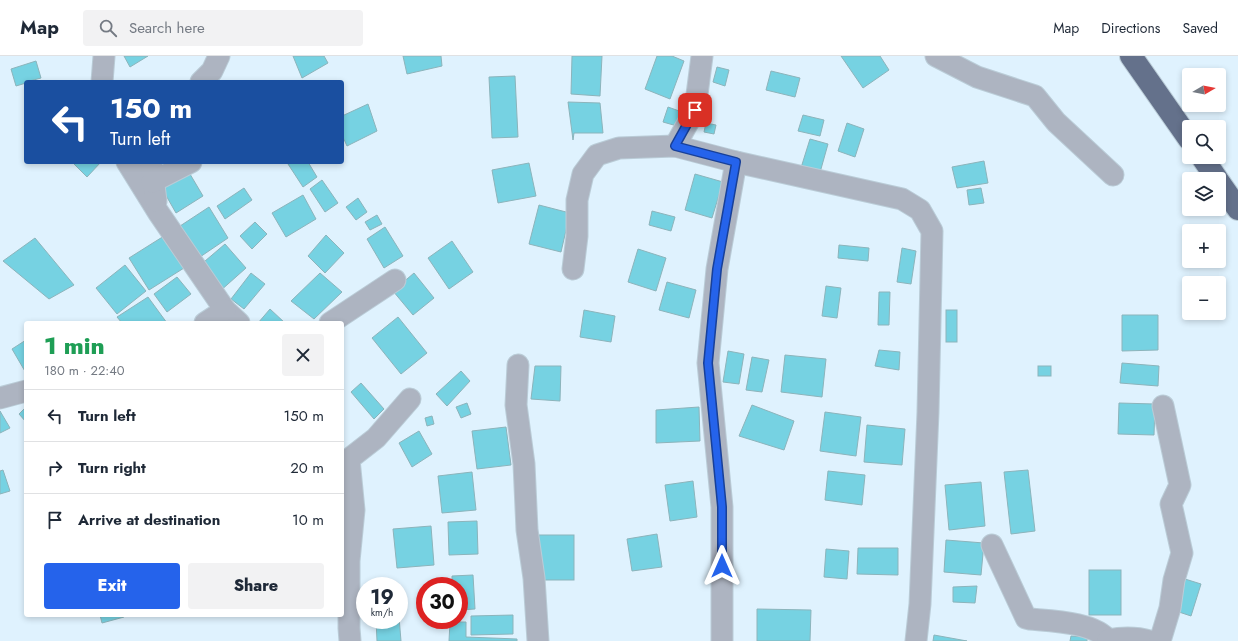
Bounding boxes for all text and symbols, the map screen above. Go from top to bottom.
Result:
search box [83,10,363,46]
text: Map [20,14,59,41]
icon: search [97,17,119,39]
text: Search here [129,17,205,39]
text: Map [1053,18,1079,38]
text: Directions [1101,18,1161,38]
text: Saved [1183,18,1218,38]
north arrow [1182,68,1226,112]
map controls [1182,68,1226,320]
text: 150 m [110,88,192,129]
pin [678,93,712,127]
icon: left [44,96,96,148]
icon: arrive [684,99,706,121]
button: search [1182,120,1226,164]
text: Turn left [110,126,170,152]
button: layers [1182,172,1226,216]
button: + [1182,224,1226,268]
button: − [1182,276,1226,320]
text: 1 min [44,328,105,363]
button: close [282,334,324,376]
text: 180 m · 22:40 [44,361,125,380]
icon: left [44,405,66,427]
text: Turn left [78,405,136,427]
text: 150 m [284,405,324,427]
icon: right [44,457,66,479]
text: Turn right [78,457,146,479]
text: 20 m [290,457,324,479]
icon: arrive [44,509,66,531]
text: Arrive at destination [78,509,220,531]
text: 10 m [292,509,324,531]
position arrow [701,545,743,587]
button: Exit [44,563,180,609]
button: Share [188,563,324,609]
speed limit sign: 30 [416,577,468,629]
text: 19 [370,583,394,612]
text: km/h [371,605,393,620]

